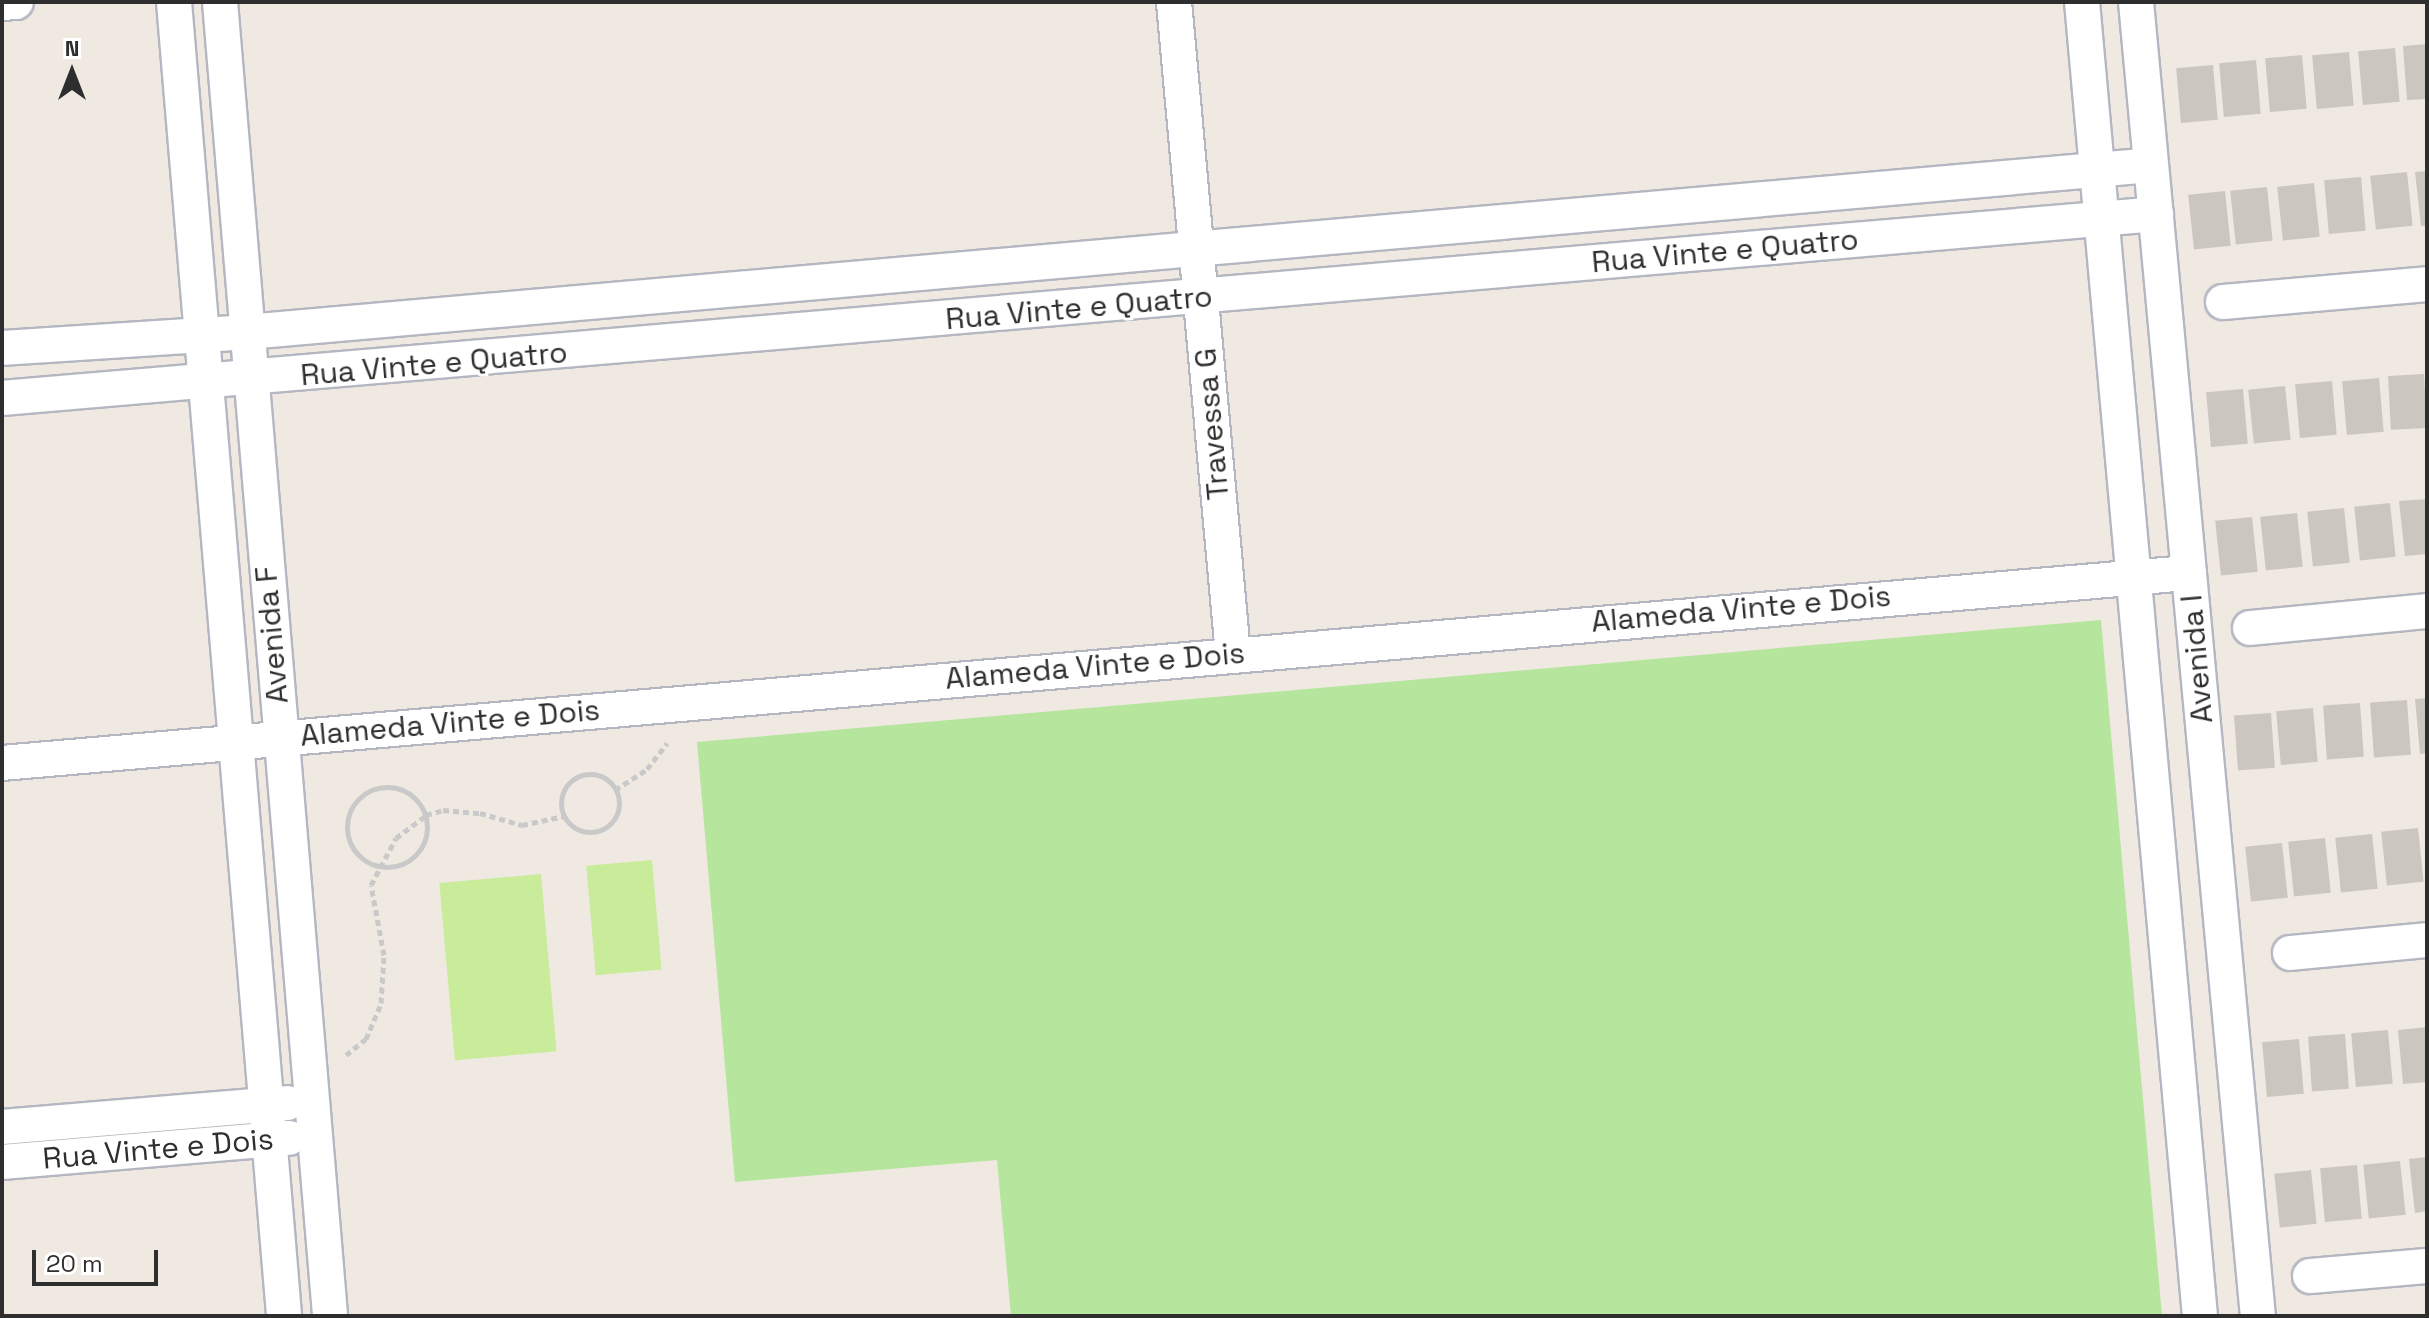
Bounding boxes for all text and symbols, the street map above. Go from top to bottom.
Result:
north arrow [32,32,112,112]
text: N [65,34,79,62]
street label: Rua Vinte e Quatro [1590,221,1860,281]
street label: Rua Vinte e Quatro [944,278,1214,338]
street label: Rua Vinte e Quatro [299,334,569,394]
street label: Travessa G [1187,347,1237,501]
street label: Avenida F [248,565,296,705]
street label: Alameda Vinte e Dois [1589,578,1893,640]
street label: Avenida I [2173,593,2221,725]
street label: Alameda Vinte e Dois [943,635,1247,697]
street label: Alameda Vinte e Dois [298,692,602,754]
street label: Rua Vinte e Dois [41,1121,275,1177]
scale bar [36,1234,162,1284]
text: 20 m [46,1248,103,1279]

